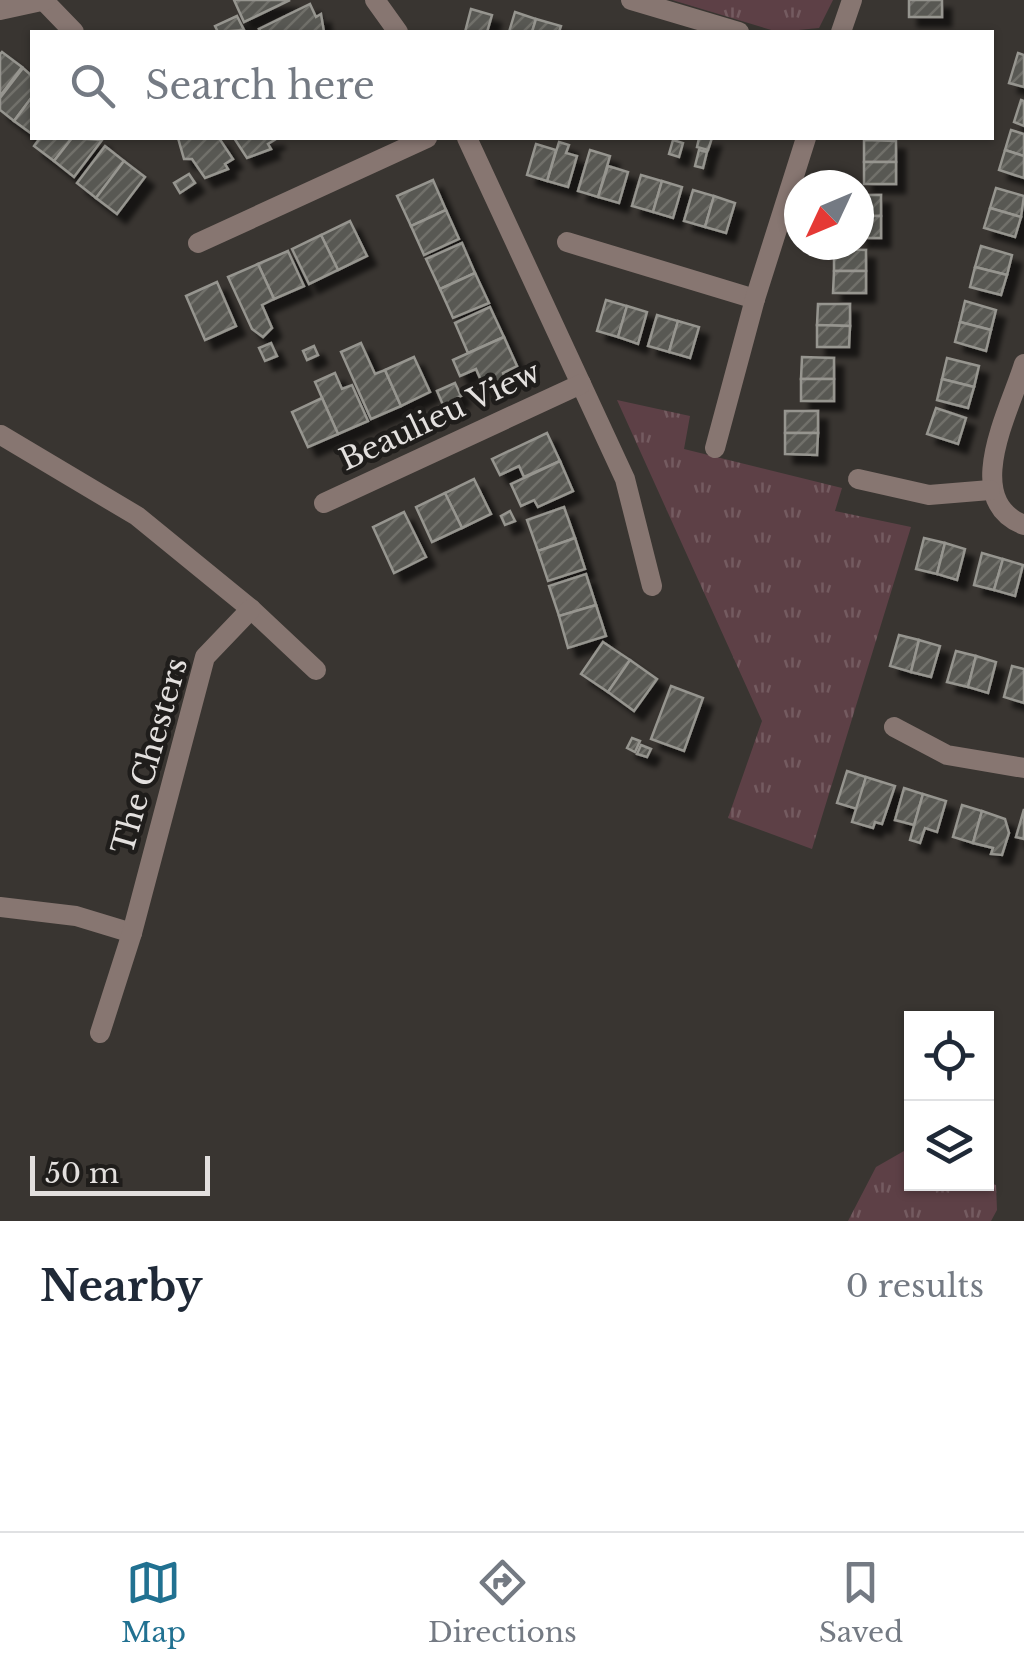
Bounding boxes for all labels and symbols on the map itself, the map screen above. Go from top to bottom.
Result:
north arrow [784,170,874,260]
street label: Beaulieu View [333,353,547,478]
street label: The Chesters [104,653,195,858]
scale bar [30,1151,210,1196]

